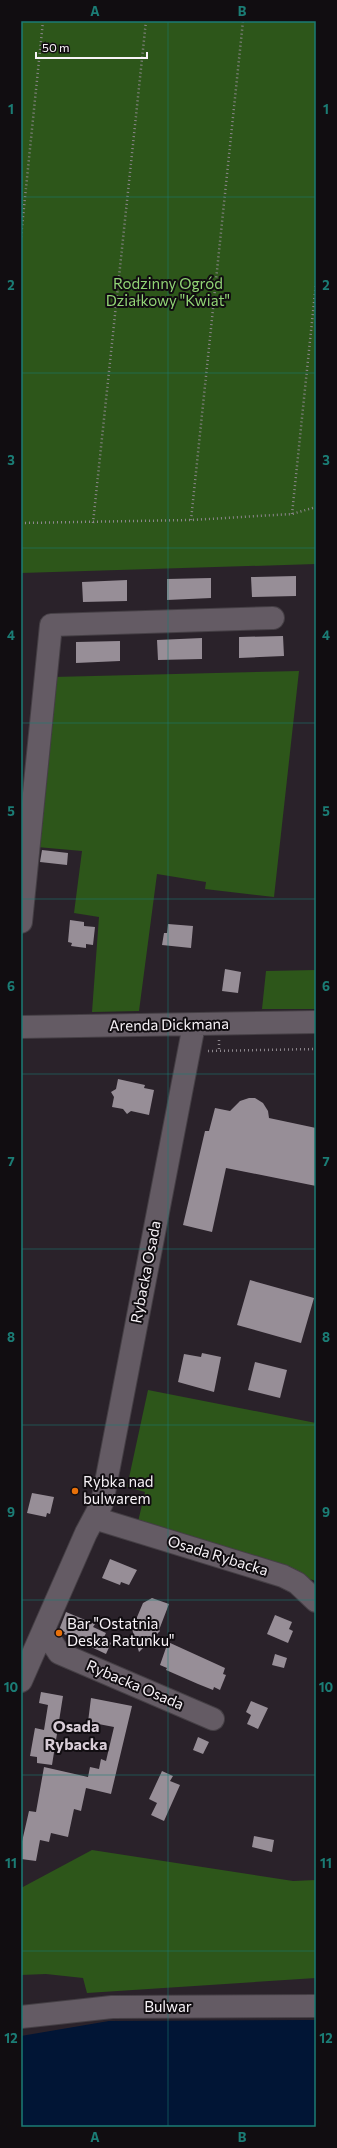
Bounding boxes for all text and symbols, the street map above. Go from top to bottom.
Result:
text: A [90,3,100,19]
text: B [238,3,247,19]
scale bar [36,34,147,60]
text: 50 m [42,40,70,54]
text: 1 [8,101,14,117]
text: 1 [323,101,329,117]
park label: Rodzinny Ogród Działkowy "Kwiat" [106,274,230,309]
text: 2 [7,277,15,293]
text: 2 [322,277,330,293]
text: 3 [7,452,15,468]
text: 3 [322,452,330,468]
text: 4 [7,627,15,643]
text: 4 [322,627,330,643]
text: 5 [7,803,15,819]
text: 5 [322,803,330,819]
text: 6 [7,978,15,994]
text: 6 [322,978,330,994]
street label: Arenda Dickmana [109,1014,229,1034]
text: 7 [7,1153,15,1169]
text: 7 [322,1153,330,1169]
street label: Rybacka Osada [126,1219,164,1325]
text: 8 [7,1329,15,1345]
text: 8 [322,1329,330,1345]
place label: Rybka nad bulwarem [83,1472,154,1507]
marker: Rybka nad bulwarem [70,1486,80,1496]
text: 9 [7,1504,15,1520]
text: 9 [322,1504,330,1520]
street label: Osada Rybacka [166,1531,271,1579]
place label: Bar "Ostatnia Deska Ratunku" [67,1614,175,1649]
marker: Bar "Ostatnia Deska Ratunku" [54,1628,64,1638]
street label: Rybacka Osada [84,1655,187,1713]
text: 10 [4,1679,19,1695]
text: 10 [319,1679,334,1695]
district label: Osada Rybacka [45,1716,107,1753]
text: 11 [5,1855,17,1871]
text: 11 [320,1855,332,1871]
street label: Bulwar [144,1997,192,2015]
text: 12 [4,2030,18,2046]
text: 12 [319,2030,333,2046]
text: A [90,2129,100,2145]
text: B [238,2129,247,2145]

